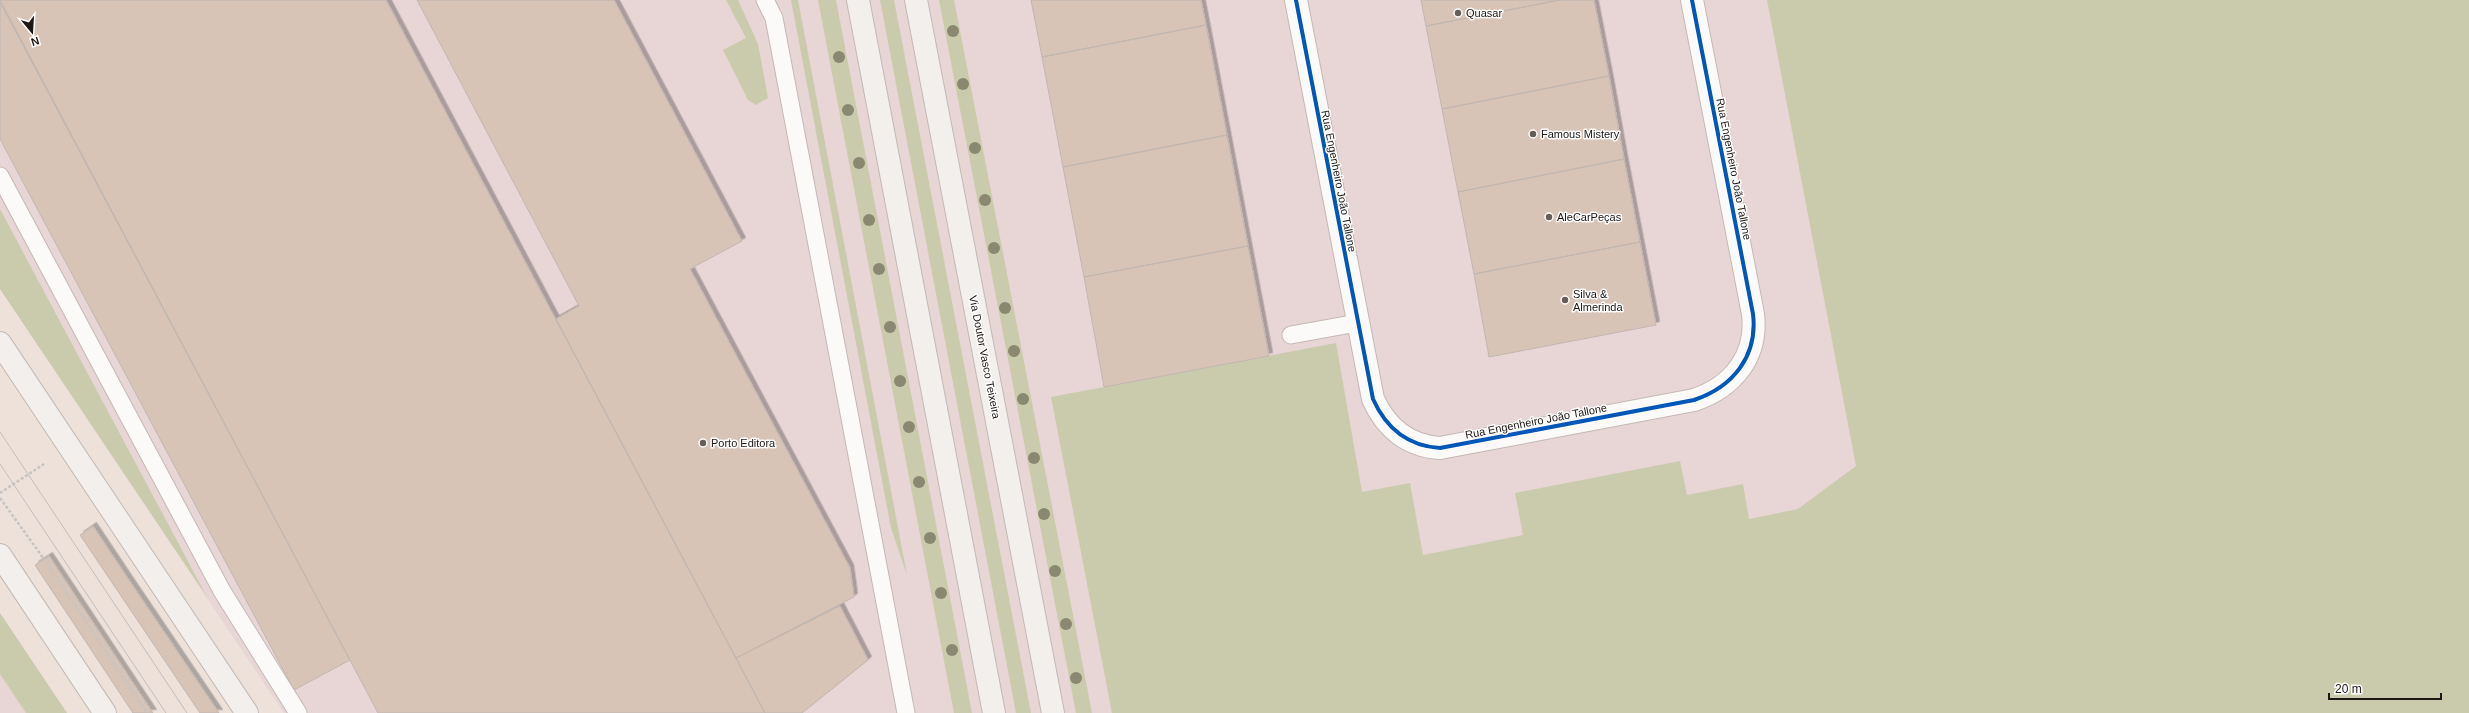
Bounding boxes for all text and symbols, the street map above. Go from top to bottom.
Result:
place label: Quasar [1466,7,1502,19]
marker: Quasar [1453,8,1463,18]
north arrow [12,12,52,52]
text: N [29,35,41,48]
street label: Rua Engenheiro João Tallone [1714,97,1754,241]
street label: Rua Engenheiro João Tallone [1319,109,1359,253]
place label: Famous Mistery [1541,128,1620,140]
marker: Famous Mistery [1528,129,1538,139]
place label: AleCarPeças [1557,211,1622,223]
marker: AleCarPeças [1544,212,1554,222]
place label: Silva & Almerinda [1573,288,1623,313]
street label: Via Doutor Vasco Teixeira [967,294,1003,421]
marker: Silva & Almerinda [1560,295,1570,305]
street label: Rua Engenheiro João Tallone [1464,401,1608,441]
place label: Porto Editora [711,437,776,449]
marker: Porto Editora [698,438,708,448]
scale bar [2329,675,2441,701]
text: 20 m [2335,682,2362,696]

